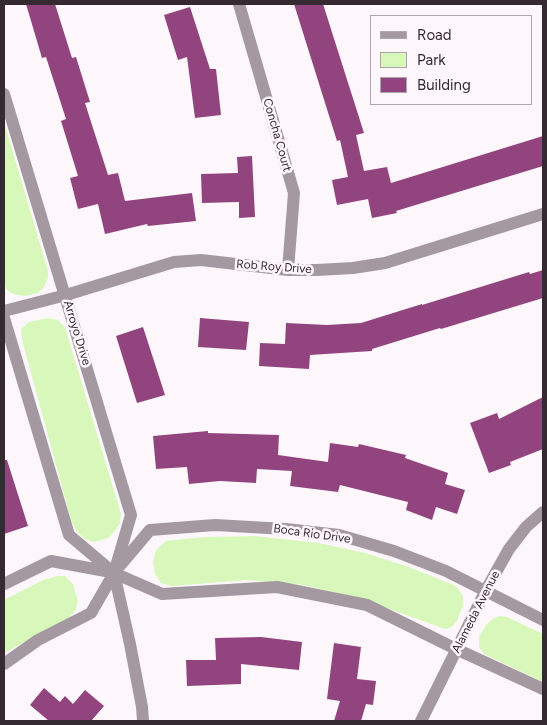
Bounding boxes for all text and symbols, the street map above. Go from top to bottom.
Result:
legend [370,15,532,105]
text: Road [417,26,452,44]
text: Park [417,51,446,69]
text: Building [417,76,471,94]
street label: Concha Court [260,97,294,173]
street label: Rob Roy Drive [236,257,312,277]
street label: Arroyo Drive [60,299,94,367]
street label: Boca Rio Drive [272,521,352,547]
street label: Alameda Avenue [449,568,503,656]

